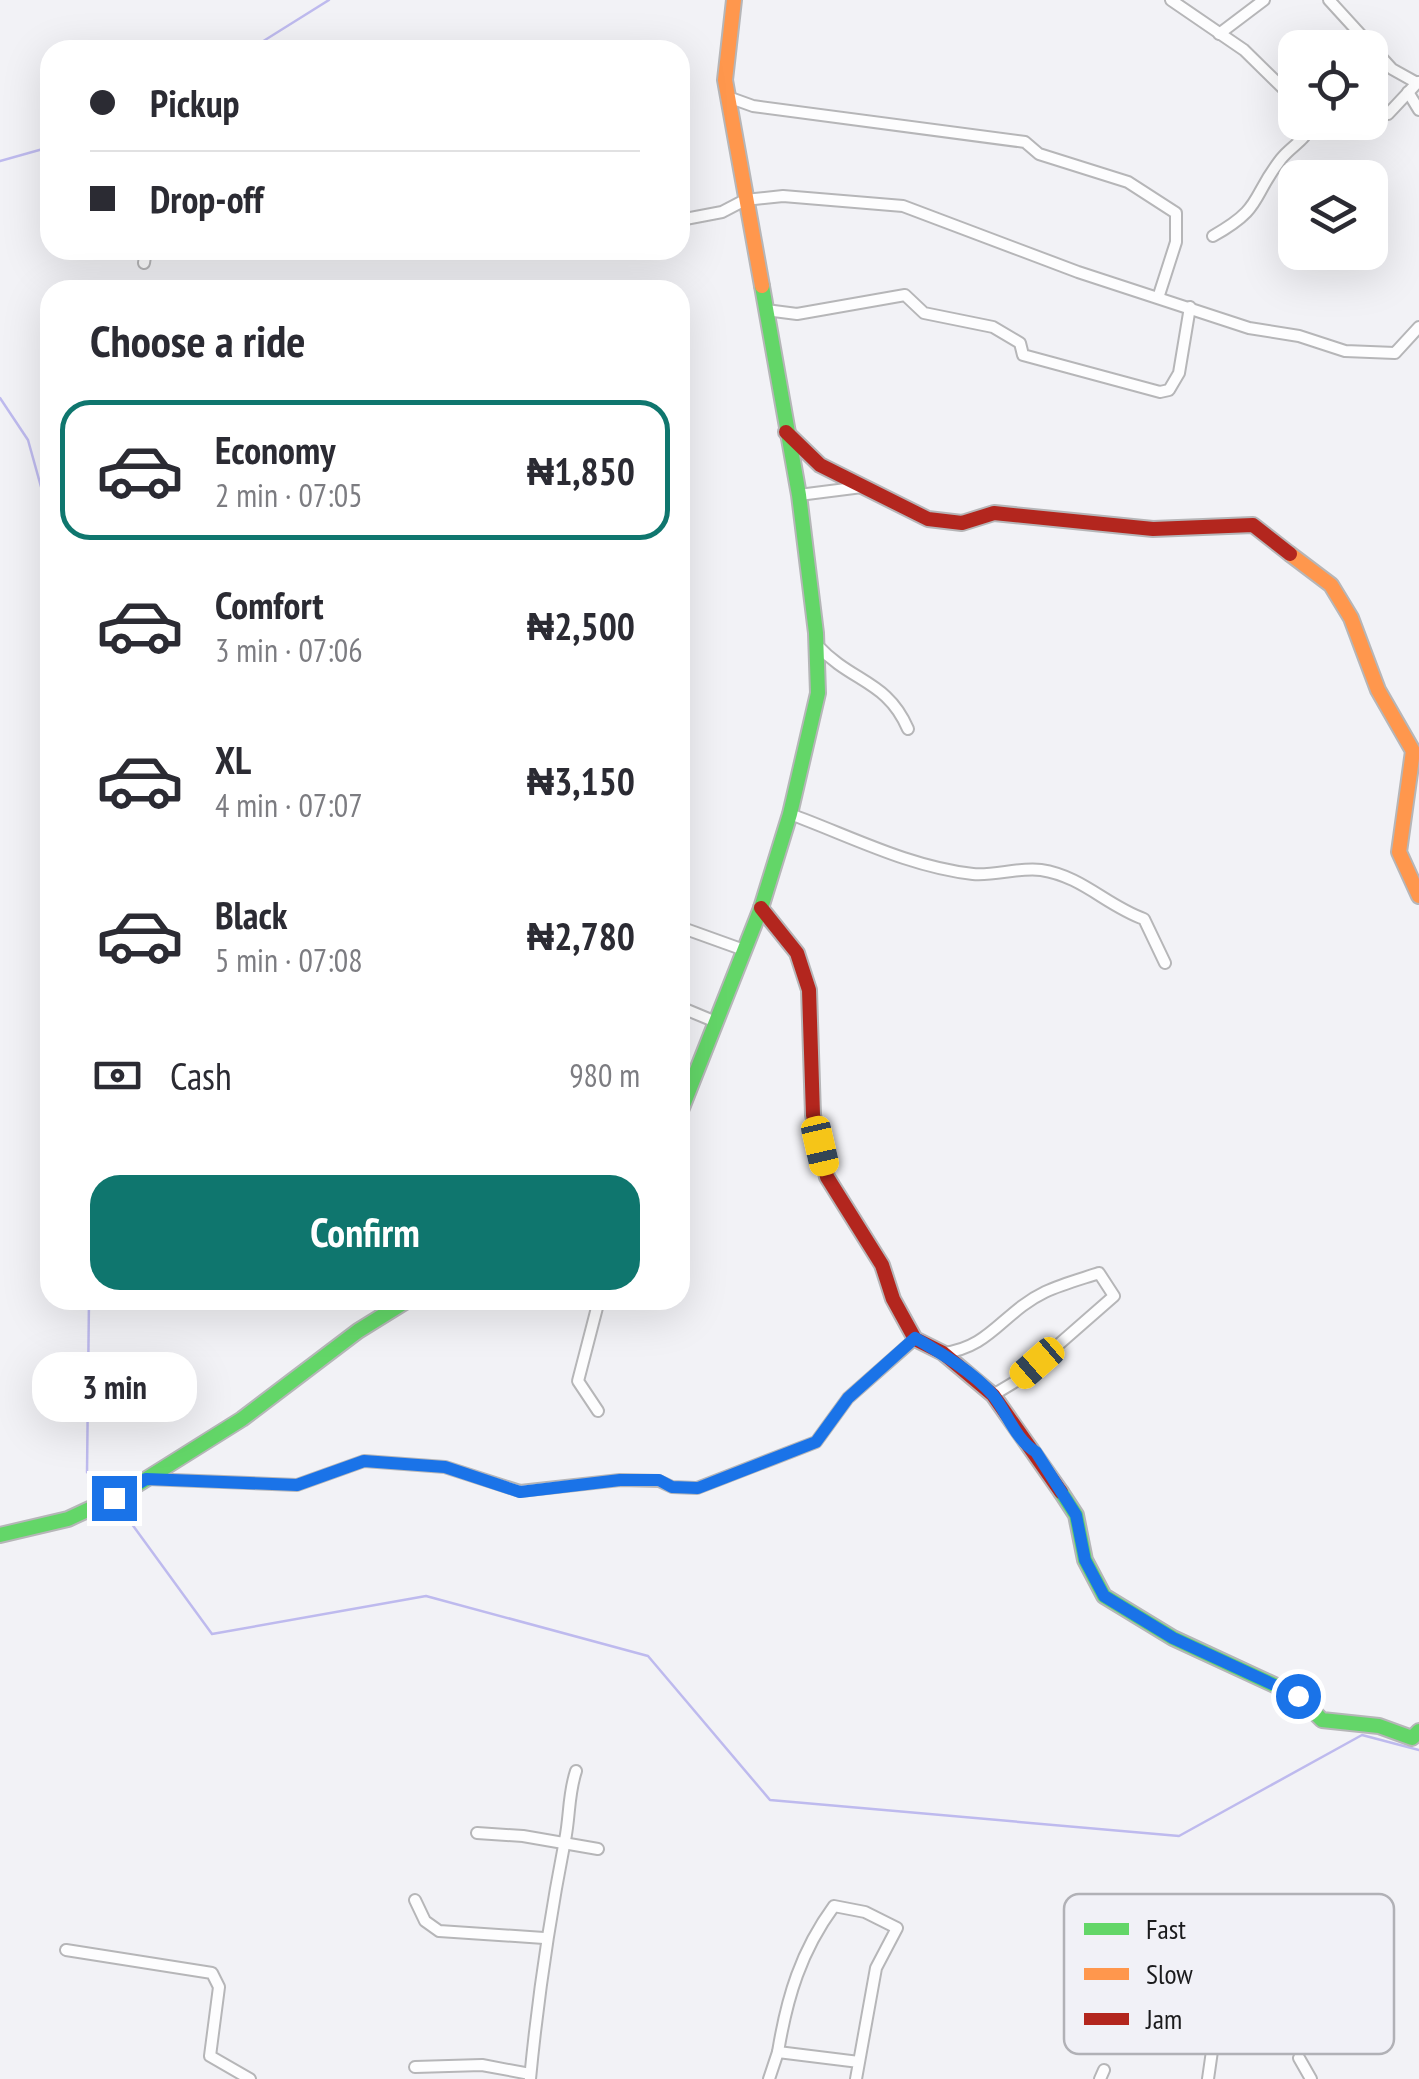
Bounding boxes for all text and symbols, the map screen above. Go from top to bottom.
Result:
map controls [1278,30,1388,270]
button: locate [1278,30,1388,140]
text: Pickup [150,78,240,127]
button: layers [1278,160,1388,270]
text: Drop-off [150,174,264,223]
text: Choose a ride [90,311,305,369]
icon: car [95,425,185,515]
text: Economy [215,425,335,474]
text: ₦1,850 [527,446,635,495]
text: 2 min · 07:05 [215,474,363,516]
icon: car [95,580,185,670]
text: Comfort [215,580,324,629]
text: ₦2,500 [527,601,635,650]
text: 3 min · 07:06 [215,629,363,671]
icon: car [95,735,185,825]
text: XL [215,735,251,784]
text: ₦3,150 [527,756,635,805]
text: 4 min · 07:07 [215,784,363,826]
icon: car [95,890,185,980]
text: Black [215,890,288,939]
text: ₦2,780 [527,911,635,960]
text: 5 min · 07:08 [215,939,363,981]
icon: cash [90,1048,145,1103]
text: Cash [170,1051,232,1100]
text: 980 m [569,1054,640,1096]
car [799,1113,841,1179]
button: Confirm [90,1175,640,1290]
car [1005,1332,1069,1394]
callout: 3 min [32,1353,196,1423]
text: 3 min [82,1366,147,1408]
route end [92,1476,137,1521]
route start [1276,1674,1321,1719]
legend [1064,1894,1394,2054]
text: Fast [1146,1910,1186,1947]
text: Slow [1146,1955,1193,1992]
text: Jam [1145,2000,1182,2037]

